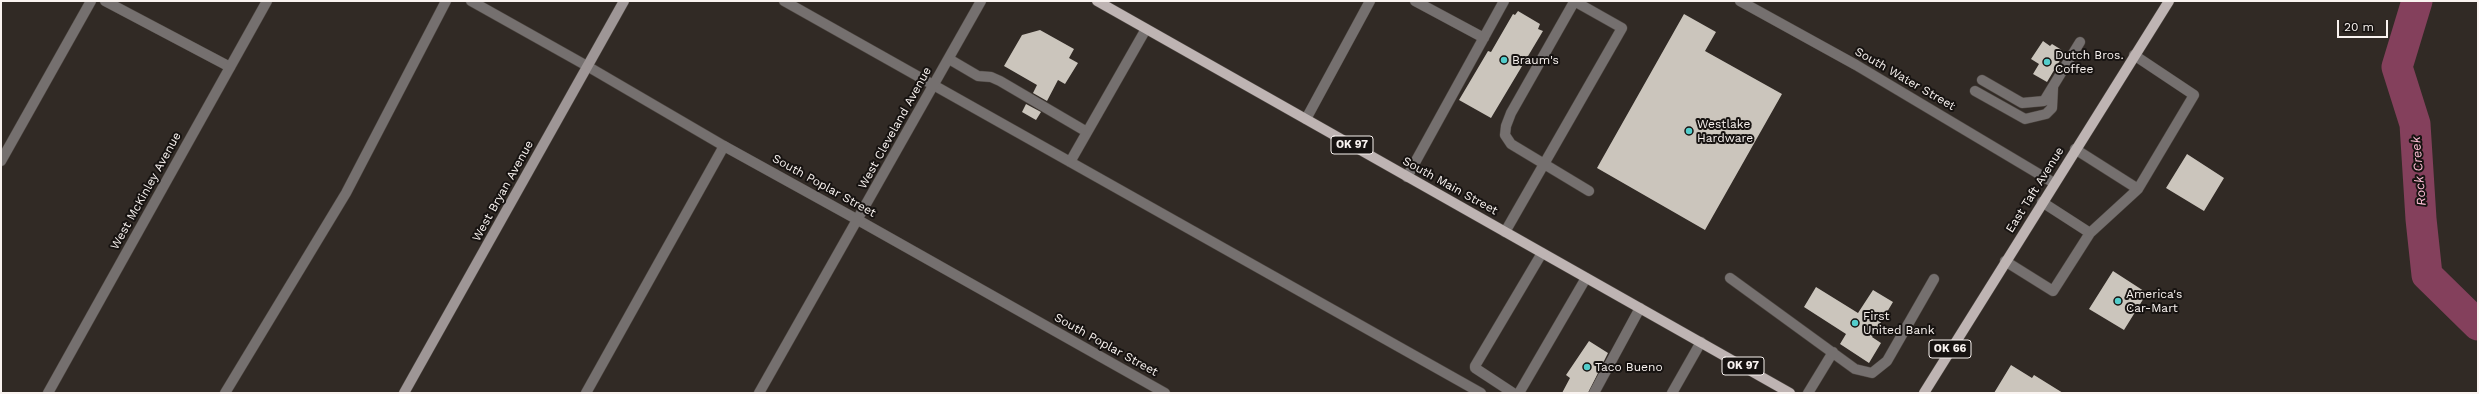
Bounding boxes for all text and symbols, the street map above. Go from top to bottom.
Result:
scale bar [2339,12,2390,38]
text: 20 m [2344,20,2374,34]
street label: South Water Street [1852,44,1958,114]
place label: Dutch Bros. Coffee [2055,48,2124,76]
place label: Braum's [1512,53,1559,67]
marker: Braum's [1499,55,1509,65]
marker: Dutch Bros. Coffee [2042,57,2052,67]
street label: West Cleveland Avenue [855,64,935,192]
place label: Westlake Hardware [1697,117,1753,145]
marker: Westlake Hardware [1684,126,1694,136]
street label: West McKinley Avenue [108,130,184,252]
road number: OK 97 [1331,136,1373,154]
water label: Rock Creek [2408,136,2430,206]
street label: West Bryan Avenue [469,138,537,244]
street label: East Taft Avenue [2003,144,2067,236]
street label: South Poplar Street [770,151,878,221]
street label: South Main Street [1400,154,1500,218]
place label: America's Car-Mart [2126,287,2182,315]
marker: America's Car-Mart [2113,296,2123,306]
place label: First United Bank [1863,309,1934,337]
street label: South Poplar Street [1052,310,1160,380]
marker: First United Bank [1850,318,1860,328]
road number: OK 66 [1929,340,1971,358]
road number: OK 97 [1722,357,1764,375]
place label: Taco Bueno [1595,360,1663,374]
marker: Taco Bueno [1582,362,1592,372]

